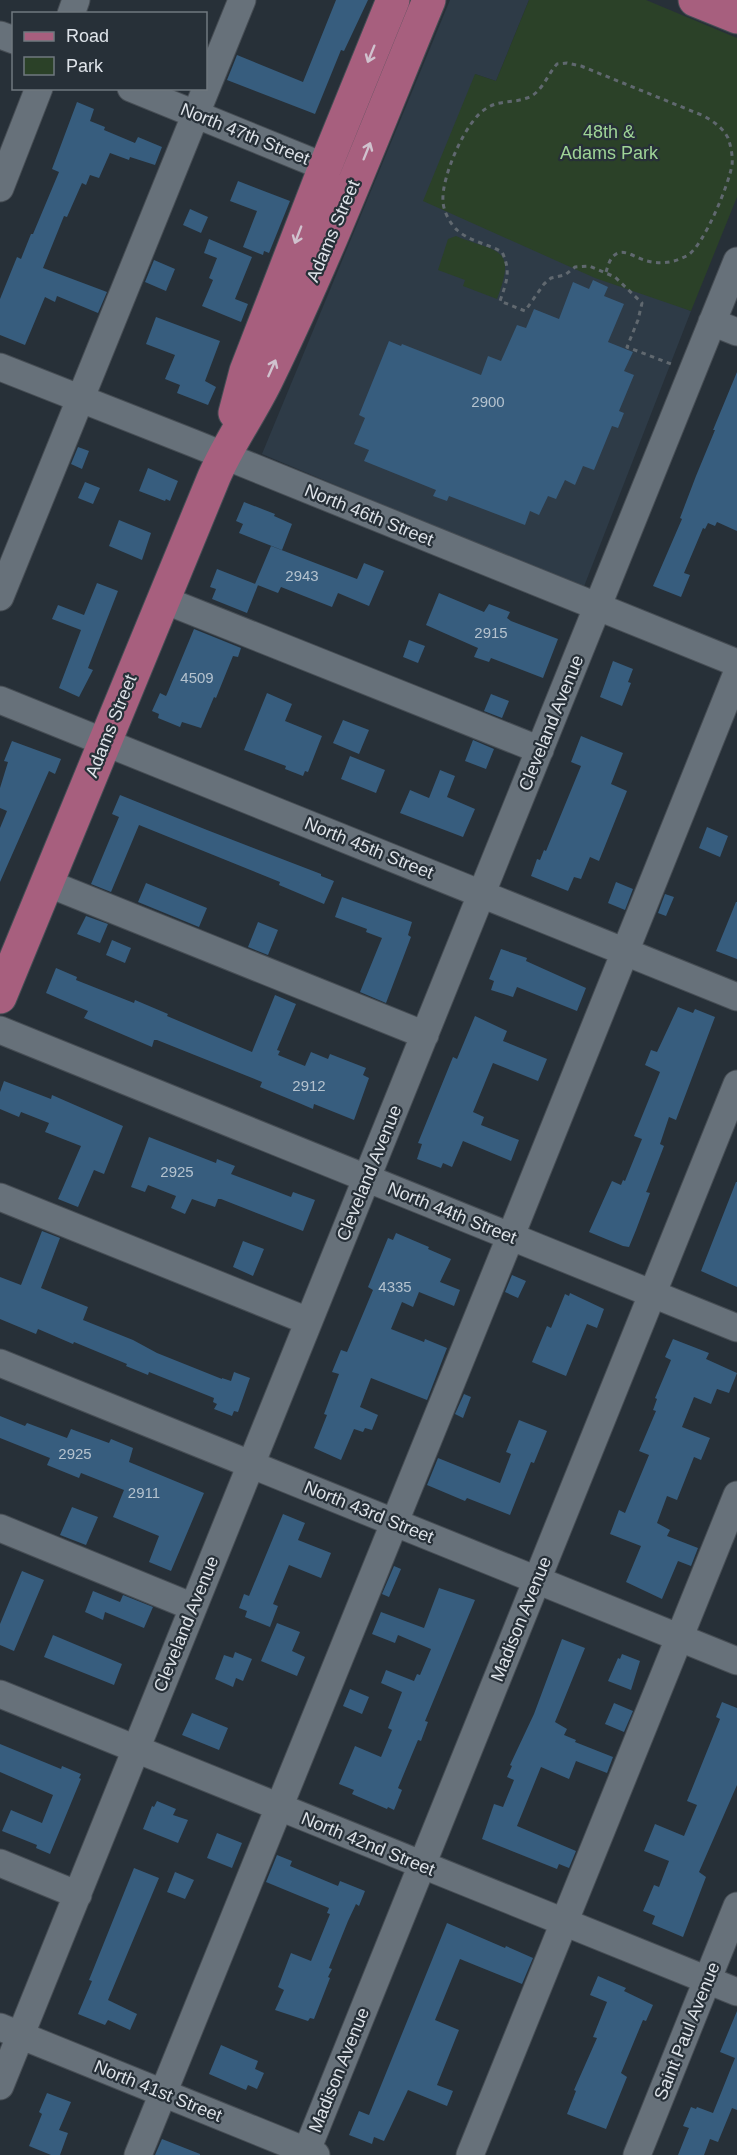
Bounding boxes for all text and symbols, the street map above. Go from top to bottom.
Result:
legend [12,12,207,90]
text: Road [66,26,109,46]
one-way arrow [365,44,376,63]
text: Park [66,56,104,76]
street label: North 47th Street [178,99,312,169]
park label: 48th & Adams Park [560,122,659,163]
one-way arrow [362,142,373,160]
street label: Adams Street [302,177,364,285]
one-way arrow [292,225,303,244]
one-way arrow [267,359,279,377]
house number: 2900 [471,393,505,410]
street label: North 46th Street [302,480,436,550]
house number: 2943 [285,567,319,584]
house number: 2915 [474,624,508,641]
street label: Cleveland Avenue [515,652,587,794]
house number: 4509 [180,669,214,686]
street label: Adams Street [81,672,141,780]
street label: North 45th Street [302,813,436,883]
house number: 2912 [292,1077,326,1094]
street label: Cleveland Avenue [333,1102,405,1244]
house number: 2925 [160,1163,194,1180]
street label: North 44th Street [385,1178,519,1248]
house number: 4335 [378,1278,412,1295]
house number: 2925 [58,1445,92,1462]
street label: North 43rd Street [301,1477,437,1547]
house number: 2911 [128,1484,160,1501]
street label: Cleveland Avenue [150,1553,222,1695]
street label: Madison Avenue [487,1554,555,1684]
street label: North 42nd Street [298,1808,438,1880]
street label: Saint Paul Avenue [650,1959,724,2103]
street label: Madison Avenue [305,2005,373,2135]
street label: North 41st Street [91,2056,225,2126]

